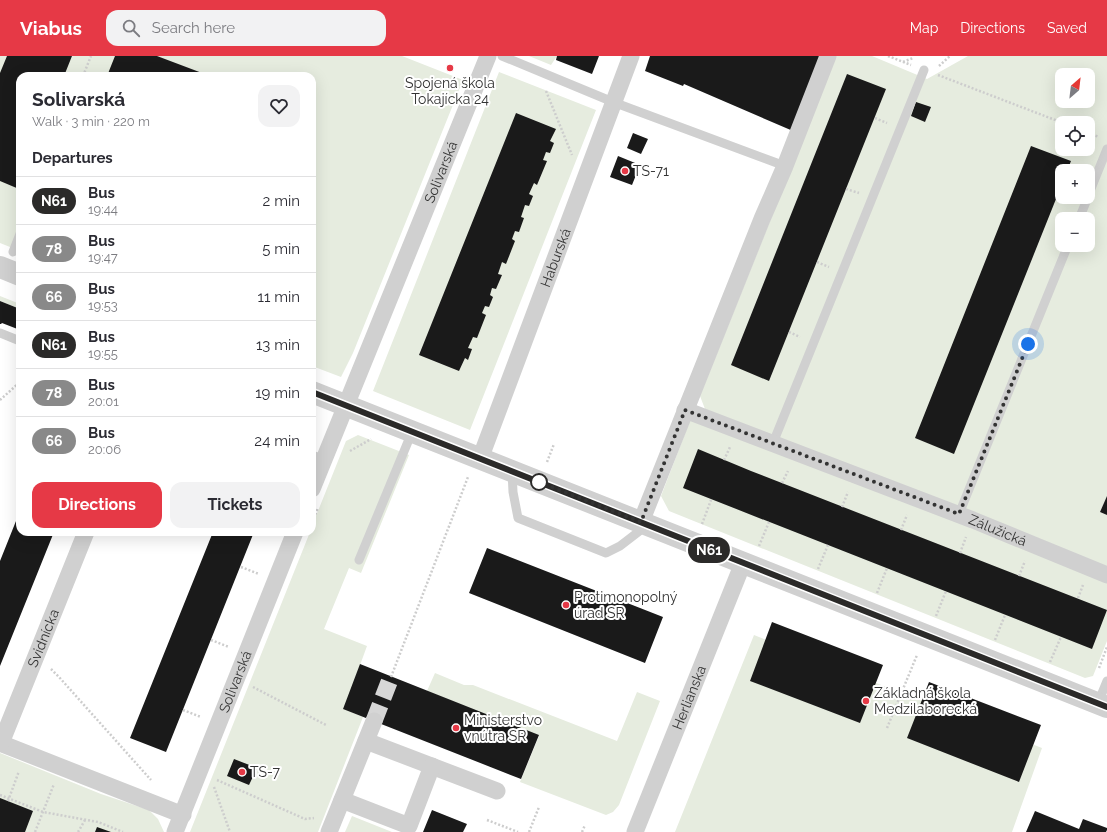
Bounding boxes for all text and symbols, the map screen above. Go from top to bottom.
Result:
search box [106,10,386,46]
text: Viabus [20,17,82,39]
icon: search [120,17,142,39]
text: Search here [152,19,235,37]
text: Map [910,20,938,36]
text: Directions [960,20,1025,36]
text: Saved [1047,20,1087,36]
marker: Spojená škola Tokajícka 24 [445,63,455,73]
north arrow [1055,68,1095,108]
map controls [1055,68,1095,252]
place label: Spojená škola Tokajícka 24 [405,75,495,107]
button: heart [258,85,300,127]
text: Solivarská [32,88,125,110]
text: Walk · 3 min · 220 m [32,114,150,129]
button: locate [1055,116,1095,156]
street label: Solivarská [421,139,460,205]
text: Departures [32,149,113,167]
place label: TS-71 [633,163,669,179]
button: + [1055,164,1095,204]
marker: TS-71 [620,166,630,176]
text: Bus [88,184,115,202]
text: 2 min [263,192,300,210]
text: N61 [41,193,67,209]
text: 19:44 [88,202,118,217]
button: − [1055,212,1095,252]
street label: Haburská [537,226,574,289]
text: Bus [88,232,115,250]
text: 5 min [262,240,300,258]
text: 78 [46,241,62,257]
text: 19:47 [88,250,118,265]
text: Bus [88,280,115,298]
text: 11 min [258,288,300,306]
text: 66 [46,289,63,305]
text: 19:53 [88,298,118,313]
text: Bus [88,328,115,346]
your location [1018,334,1038,354]
text: 13 min [256,336,300,354]
text: N61 [41,337,67,353]
text: 19:55 [88,346,118,361]
text: Bus [88,376,115,394]
text: 19 min [255,384,300,402]
text: 78 [46,385,62,401]
text: 20:01 [88,394,119,409]
text: Bus [88,424,115,442]
text: 24 min [254,432,300,450]
text: 66 [46,433,63,449]
text: 20:06 [88,442,121,457]
unlabelled marker [530,473,548,491]
button: Directions [32,482,162,528]
button: Tickets [170,482,300,528]
street label: Zálužická [966,511,1029,549]
line badge: N61 [686,537,732,563]
text: N61 [696,542,722,558]
place label: Protimonopolný úrad SR [574,589,678,621]
marker: Protimonopolný úrad SR [561,600,571,610]
street label: Svidnícka [24,607,62,670]
street label: Solivarská [216,648,255,715]
street label: Herlianska [669,663,709,732]
place label: Základná škola Medzilaborecká [874,685,977,717]
marker: Základná škola Medzilaborecká [861,696,871,706]
place label: Ministerstvo vnútra SR [464,712,542,744]
marker: Ministerstvo vnútra SR [451,723,461,733]
place label: TS-7 [250,764,280,780]
marker: TS-7 [237,767,247,777]

